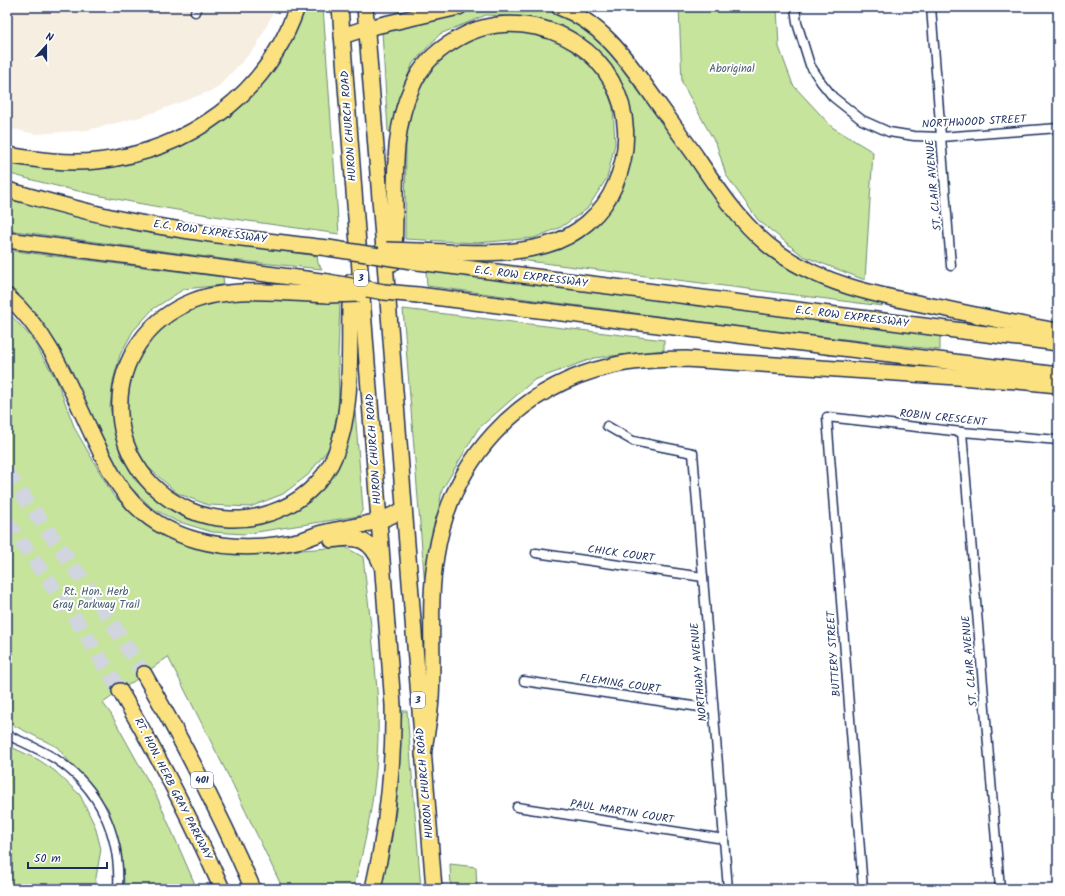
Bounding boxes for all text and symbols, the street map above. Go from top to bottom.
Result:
north arrow [26,26,66,66]
text: N [43,28,56,47]
park label: Aboriginal [709,60,755,78]
street label: HURON CHURCH ROAD [336,70,362,182]
street label: NORTHWOOD STREET [921,110,1028,134]
street label: ST. CLAIR AVENUE [921,138,947,231]
street label: E.C. ROW EXPRESSWAY [152,215,268,249]
street label: E.C. ROW EXPRESSWAY [473,261,589,293]
road number: 3 [354,270,368,286]
street label: E.C. ROW EXPRESSWAY [794,301,910,333]
street label: HURON CHURCH ROAD [361,393,387,505]
street label: ROBIN CRESCENT [899,404,988,432]
street label: CHICK COURT [587,540,657,568]
park label: Rt. Hon. Herb Gray Parkway Trail [52,583,140,614]
street label: BUTTERY STREET [822,609,846,697]
street label: ST. CLAIR AVENUE [957,614,983,707]
street label: NORTHWAY AVENUE [686,621,712,722]
street label: FLEMING COURT [579,669,662,699]
road number: 3 [411,692,425,708]
street label: RT. HON. HERB GRAY PARKWAY [129,715,217,864]
street label: HURON CHURCH ROAD [411,727,439,839]
road number: 401 [191,772,213,788]
street label: PAUL MARTIN COURT [569,795,676,829]
scale bar [28,844,107,870]
text: 50 m [34,849,61,868]

